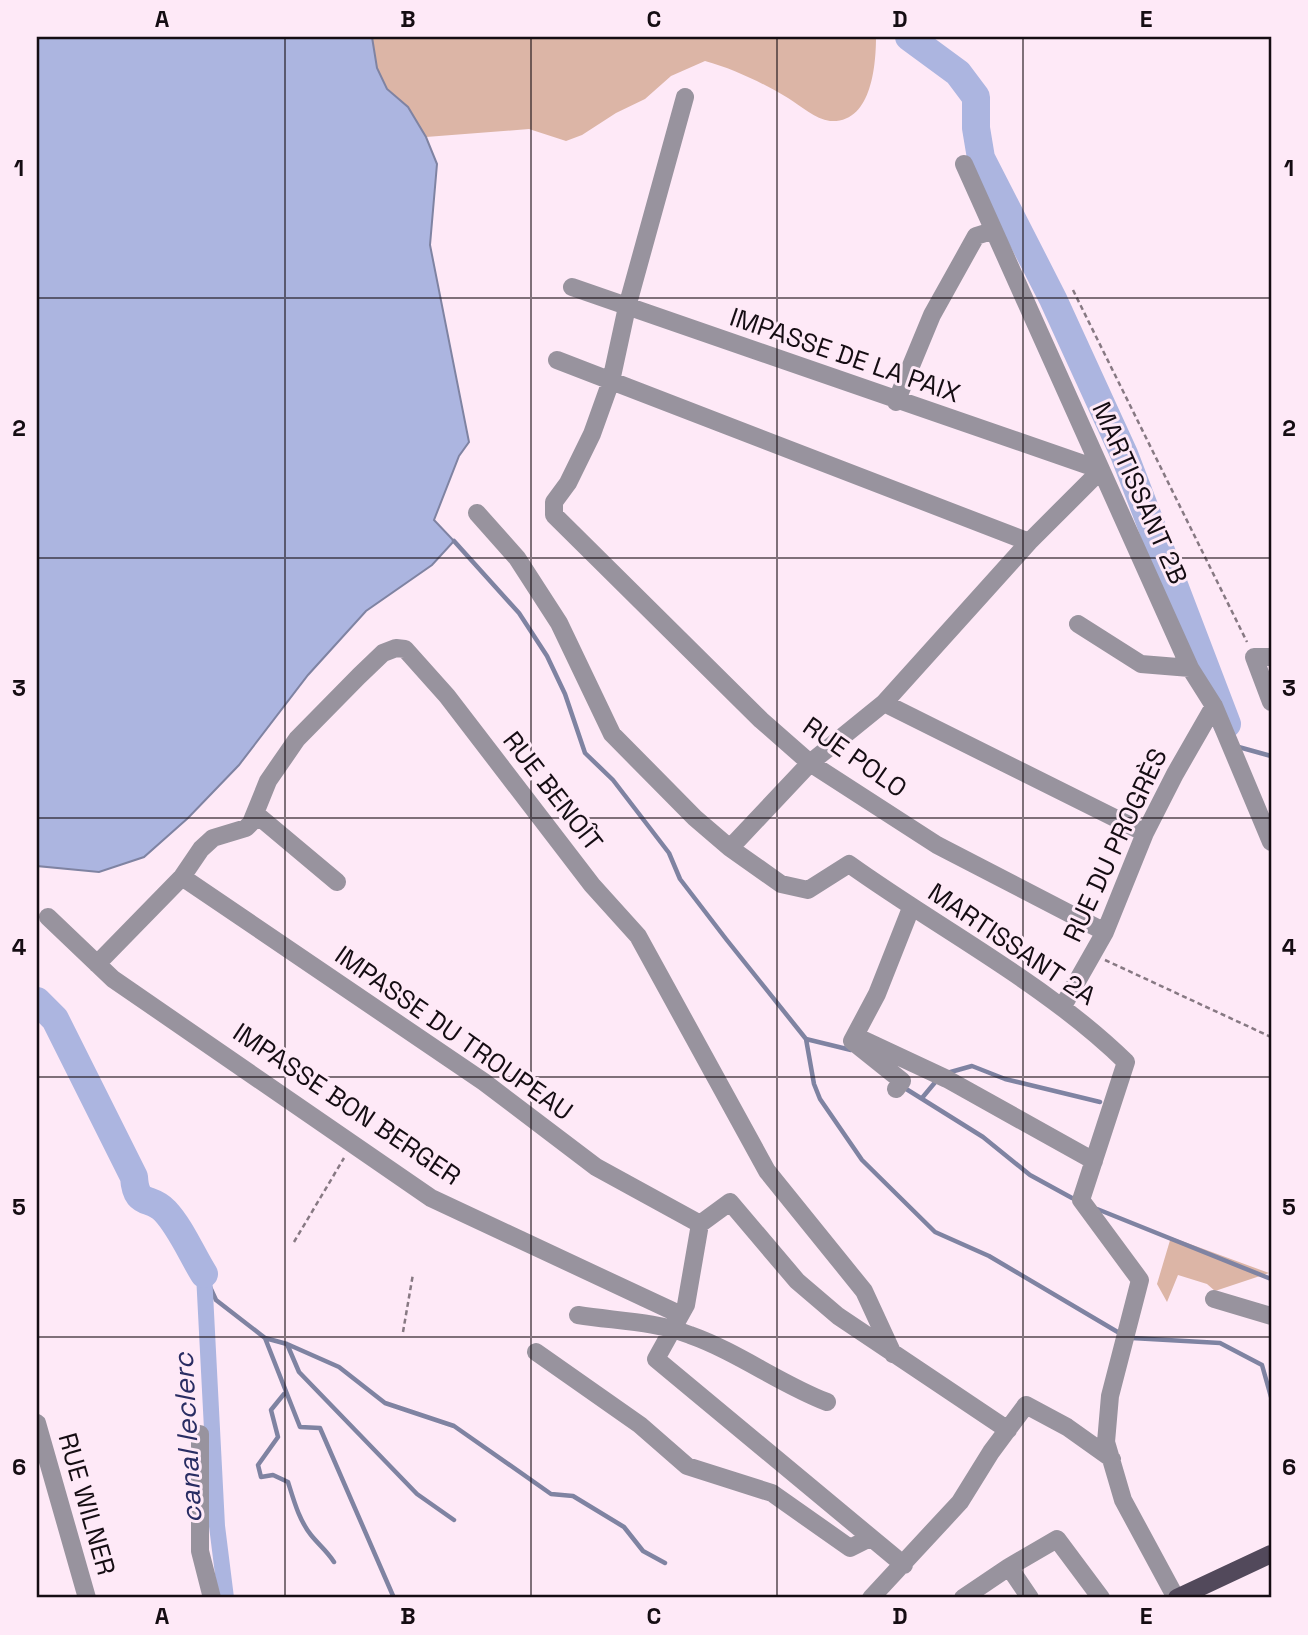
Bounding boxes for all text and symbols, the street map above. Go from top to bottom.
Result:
text: A [155,4,170,34]
text: B [400,4,416,34]
text: C [647,4,661,34]
text: D [892,4,908,34]
text: E [1140,4,1152,34]
text: 1 [14,153,24,183]
text: 1 [1284,153,1294,183]
street label: IMPASSE DE LA PAIX [725,300,965,410]
street label: MARTISSANT 2B [1085,396,1195,590]
text: 2 [12,413,26,443]
text: 2 [1282,413,1296,443]
text: 3 [12,673,26,703]
text: 3 [1282,673,1296,703]
street label: RUE POLO [796,709,914,805]
street label: RUE BENOÎT [496,724,610,858]
street label: RUE DU PROGRÈS [1055,743,1175,947]
street label: MARTISSANT 2A [921,875,1103,1013]
text: 4 [12,932,27,962]
text: 4 [1282,932,1297,962]
street label: IMPASSE DU TROUPEAU [328,938,580,1128]
street label: IMPASSE BON BERGER [227,1015,467,1193]
text: 5 [12,1192,26,1222]
text: 5 [1282,1192,1296,1222]
water label: canal leclerc [164,1351,209,1524]
street label: RUE WILNER [50,1429,124,1579]
text: 6 [12,1452,26,1482]
text: 6 [1282,1452,1296,1482]
text: A [155,1601,170,1631]
text: B [400,1601,416,1631]
text: C [647,1601,661,1631]
text: D [892,1601,908,1631]
text: E [1140,1601,1152,1631]

